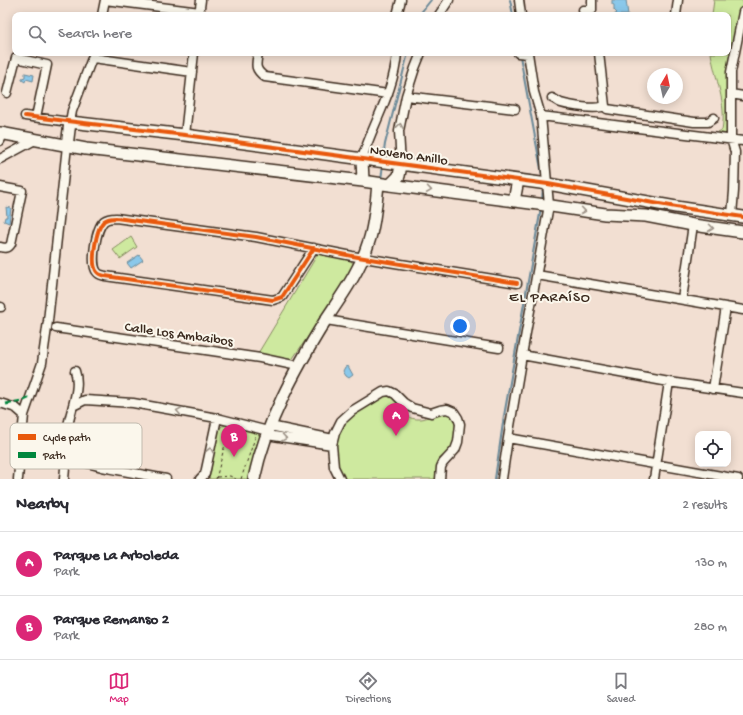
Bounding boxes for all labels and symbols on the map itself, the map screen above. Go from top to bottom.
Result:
north arrow [647,68,683,104]
one-way arrow [395,123,404,129]
street label: Noveno Anillo [369,143,449,170]
one-way arrow [426,185,432,194]
one-way arrow [580,206,586,215]
one-way arrow [708,223,715,232]
district label: EL PARAÍSO [509,289,591,307]
your location [450,316,470,336]
street label: Calle Los Ambaibos [123,319,235,352]
pin: A [383,403,409,436]
one-way arrow [176,407,182,416]
legend [10,423,142,469]
pin: B [221,424,247,457]
text: Cycle path [43,433,91,445]
one-way arrow [281,433,287,442]
one-way arrow [206,446,214,453]
text: Path [42,451,66,463]

